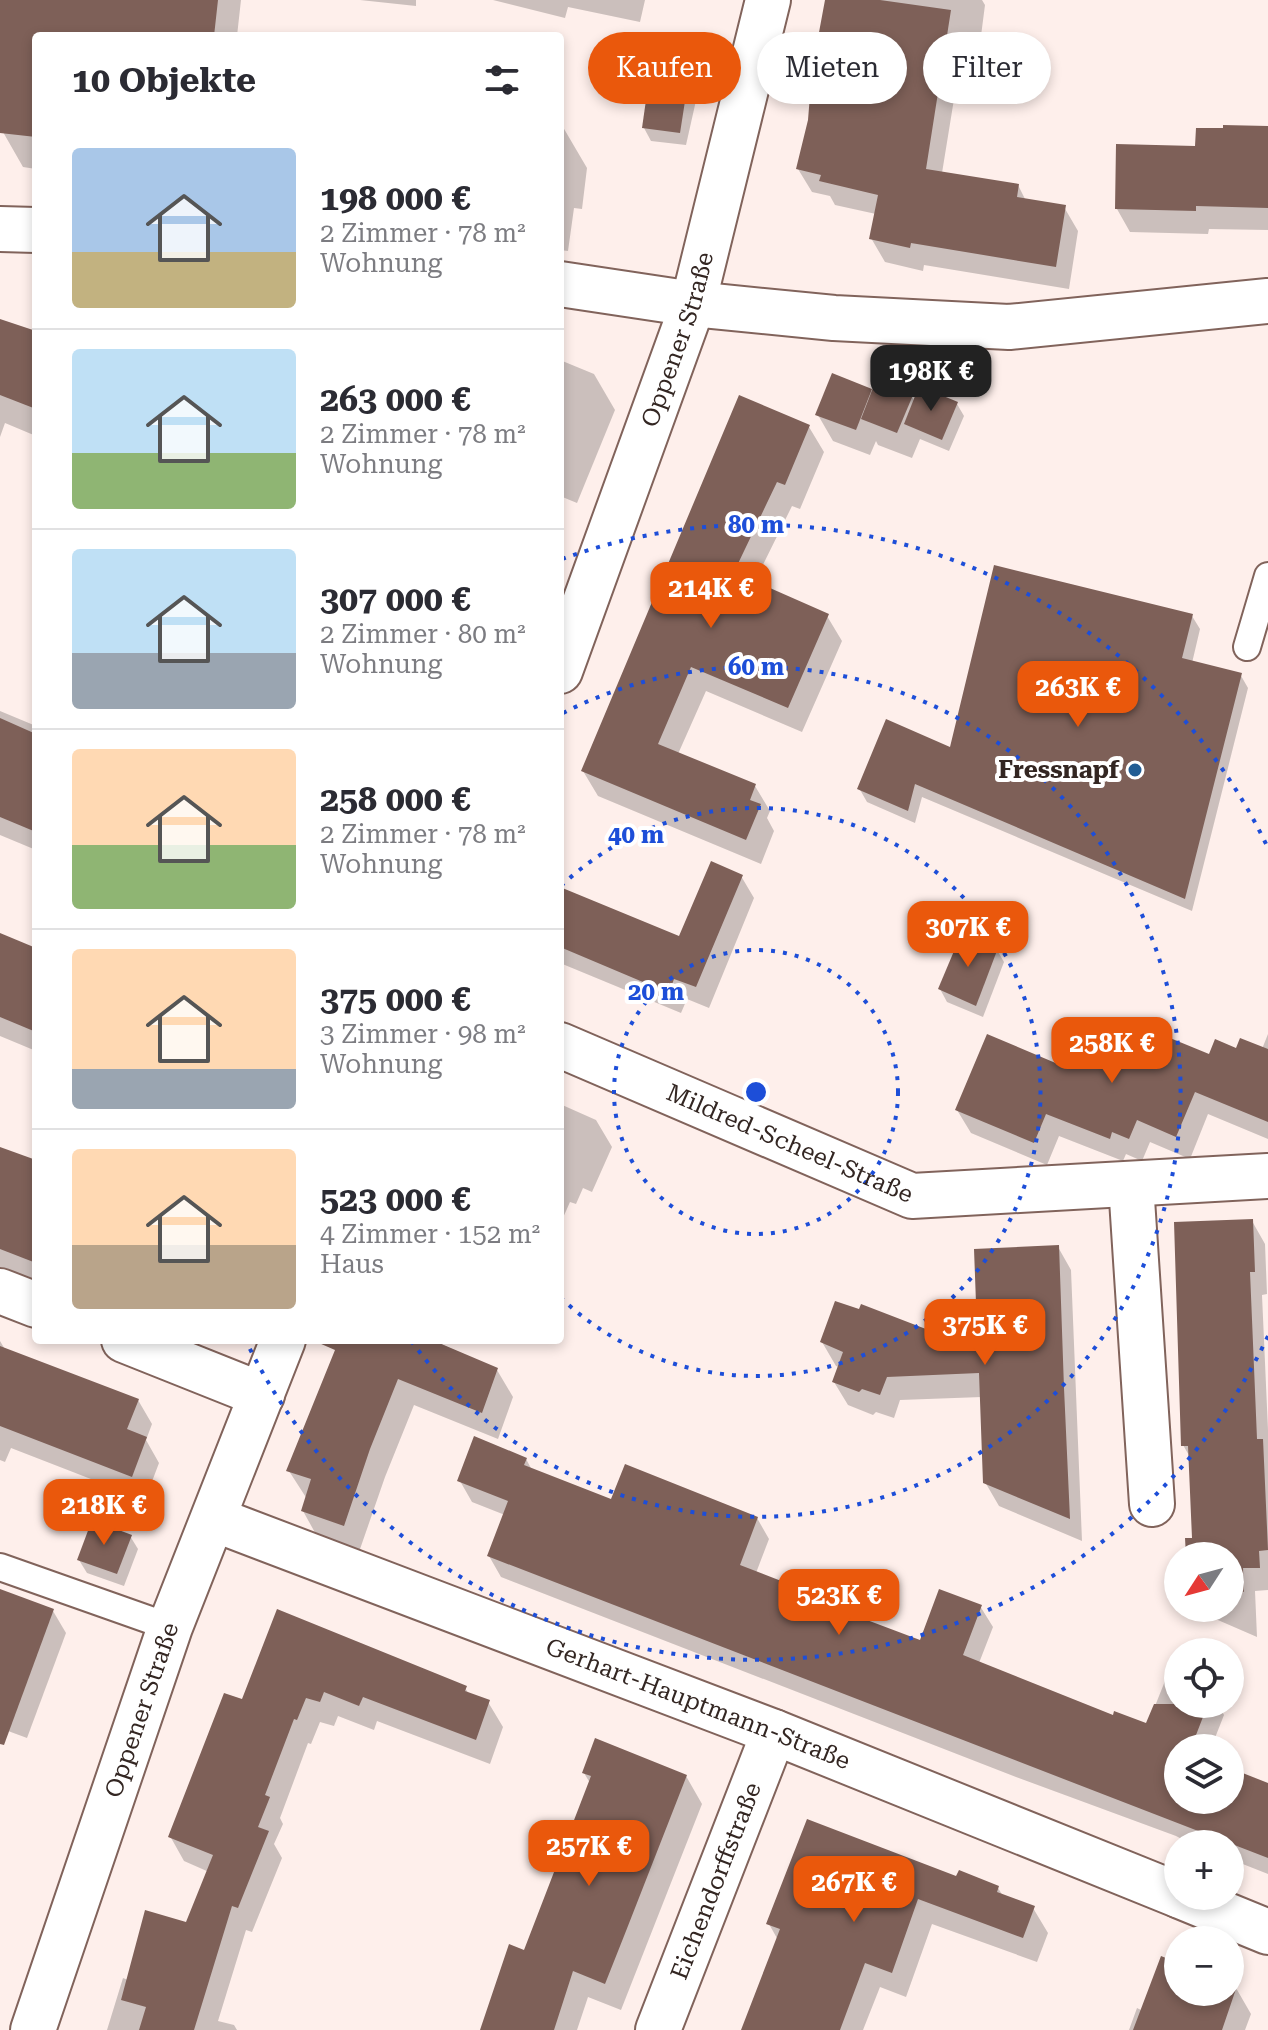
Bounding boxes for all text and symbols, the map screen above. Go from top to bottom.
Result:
chip: Kaufen [588,32,741,104]
chip: Mieten [757,32,907,104]
chip: Filter [923,32,1051,104]
icon: filters [480,58,524,102]
text: 10 Objekte [72,60,256,100]
text: 198 000 € [320,178,470,218]
icon: home [136,180,232,276]
text: 2 Zimmer · 78 m² [320,218,526,248]
text: Wohnung [320,248,442,278]
street label: Oppener Straße [636,249,719,431]
pin: 198K € [866,345,996,413]
text: 198K € [888,356,974,386]
text: 263 000 € [320,379,470,419]
icon: home [136,381,232,477]
text: 2 Zimmer · 78 m² [320,419,526,449]
text: Wohnung [320,449,442,479]
text: 80 m [728,511,784,539]
pin: 214K € [646,562,776,630]
text: 214K € [668,573,754,603]
text: 307 000 € [320,579,470,619]
icon: home [136,581,232,677]
text: 2 Zimmer · 80 m² [320,619,526,649]
text: Wohnung [320,649,442,679]
text: 60 m [728,653,784,681]
pin: 263K € [1013,661,1143,729]
text: 263K € [1035,672,1121,702]
place label: Fressnapf [998,756,1120,784]
marker: Fressnapf [1126,761,1144,779]
text: 258 000 € [320,779,470,819]
icon: home [136,781,232,877]
text: 2 Zimmer · 78 m² [320,819,526,849]
text: 40 m [608,821,664,849]
text: Wohnung [320,849,442,879]
pin: 307K € [903,901,1033,969]
text: 307K € [925,912,1011,942]
text: 20 m [628,978,684,1006]
text: 375 000 € [320,979,470,1019]
icon: home [136,981,232,1077]
pin: 258K € [1047,1017,1177,1085]
text: 3 Zimmer · 98 m² [320,1019,526,1049]
text: 258K € [1069,1028,1155,1058]
text: Wohnung [320,1049,442,1079]
street label: Mildred-Scheel-Straße [662,1078,917,1209]
centre of rings [742,1078,770,1106]
text: 523 000 € [320,1179,470,1219]
icon: home [136,1181,232,1277]
text: 4 Zimmer · 152 m² [320,1219,540,1249]
text: Haus [320,1249,384,1279]
pin: 375K € [920,1299,1050,1367]
text: 375K € [942,1310,1028,1340]
pin: 218K € [39,1479,169,1547]
text: 218K € [61,1490,147,1520]
north arrow [1164,1542,1244,1622]
map controls [1164,1542,1244,2006]
pin: 523K € [774,1569,904,1637]
text: 523K € [796,1580,882,1610]
street label: Oppener Straße [99,1619,184,1801]
street label: Gerhart-Hauptmann-Straße [542,1632,854,1775]
button: locate [1164,1638,1244,1718]
button: layers [1164,1734,1244,1814]
street label: Eichendorffstraße [665,1778,767,1983]
pin: 257K € [524,1820,654,1888]
button: + [1164,1830,1244,1910]
text: 257K € [546,1831,632,1861]
pin: 267K € [789,1856,919,1924]
text: 267K € [811,1867,897,1897]
button: − [1164,1926,1244,2006]

